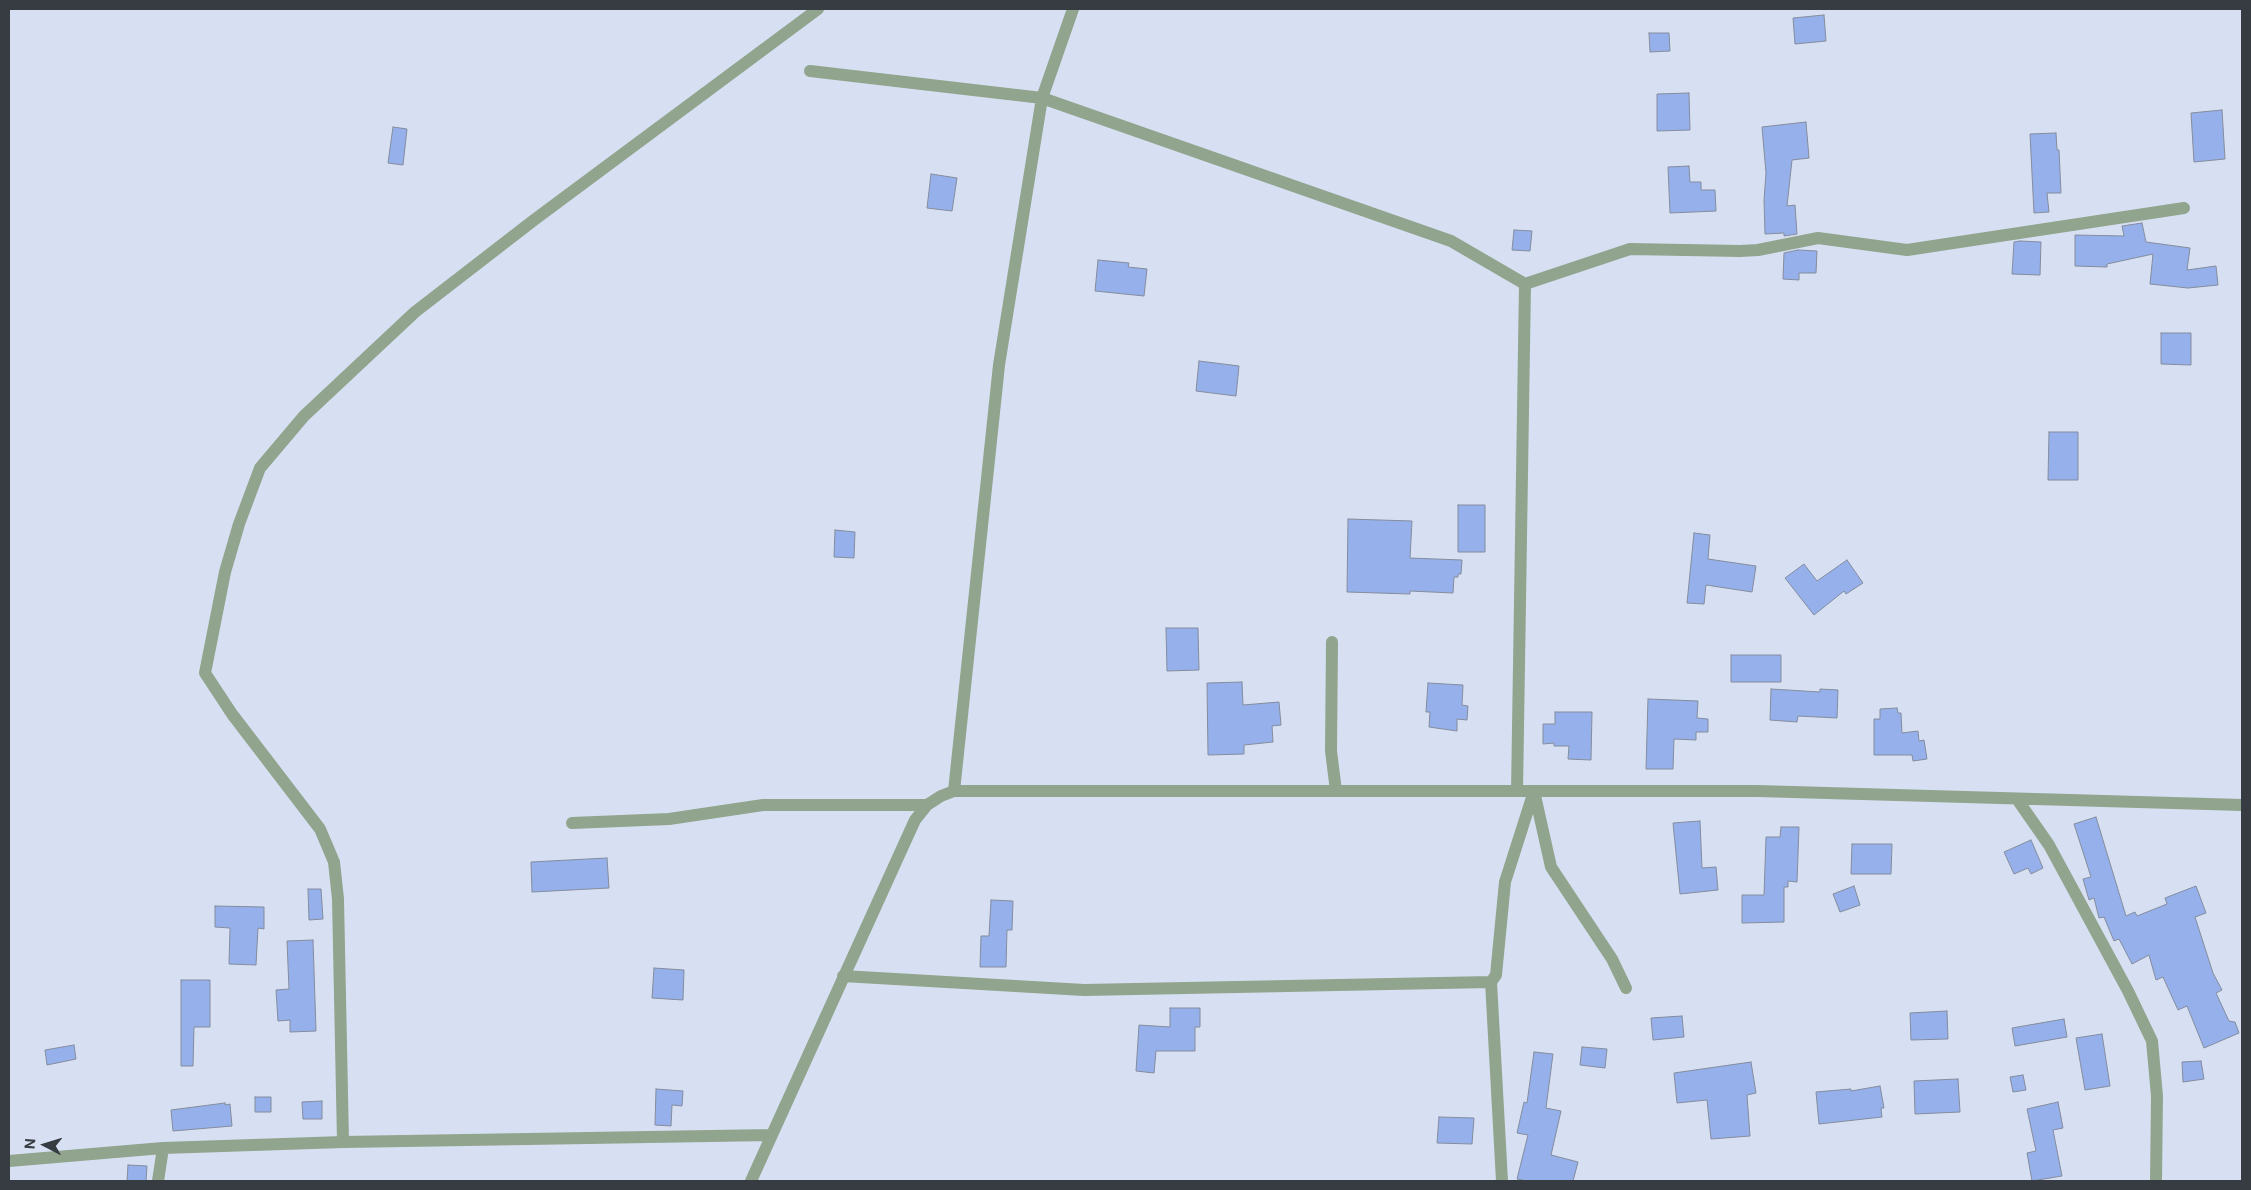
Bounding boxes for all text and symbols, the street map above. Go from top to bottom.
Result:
north arrow [20,1120,70,1170]
text: N [21,1138,38,1150]

